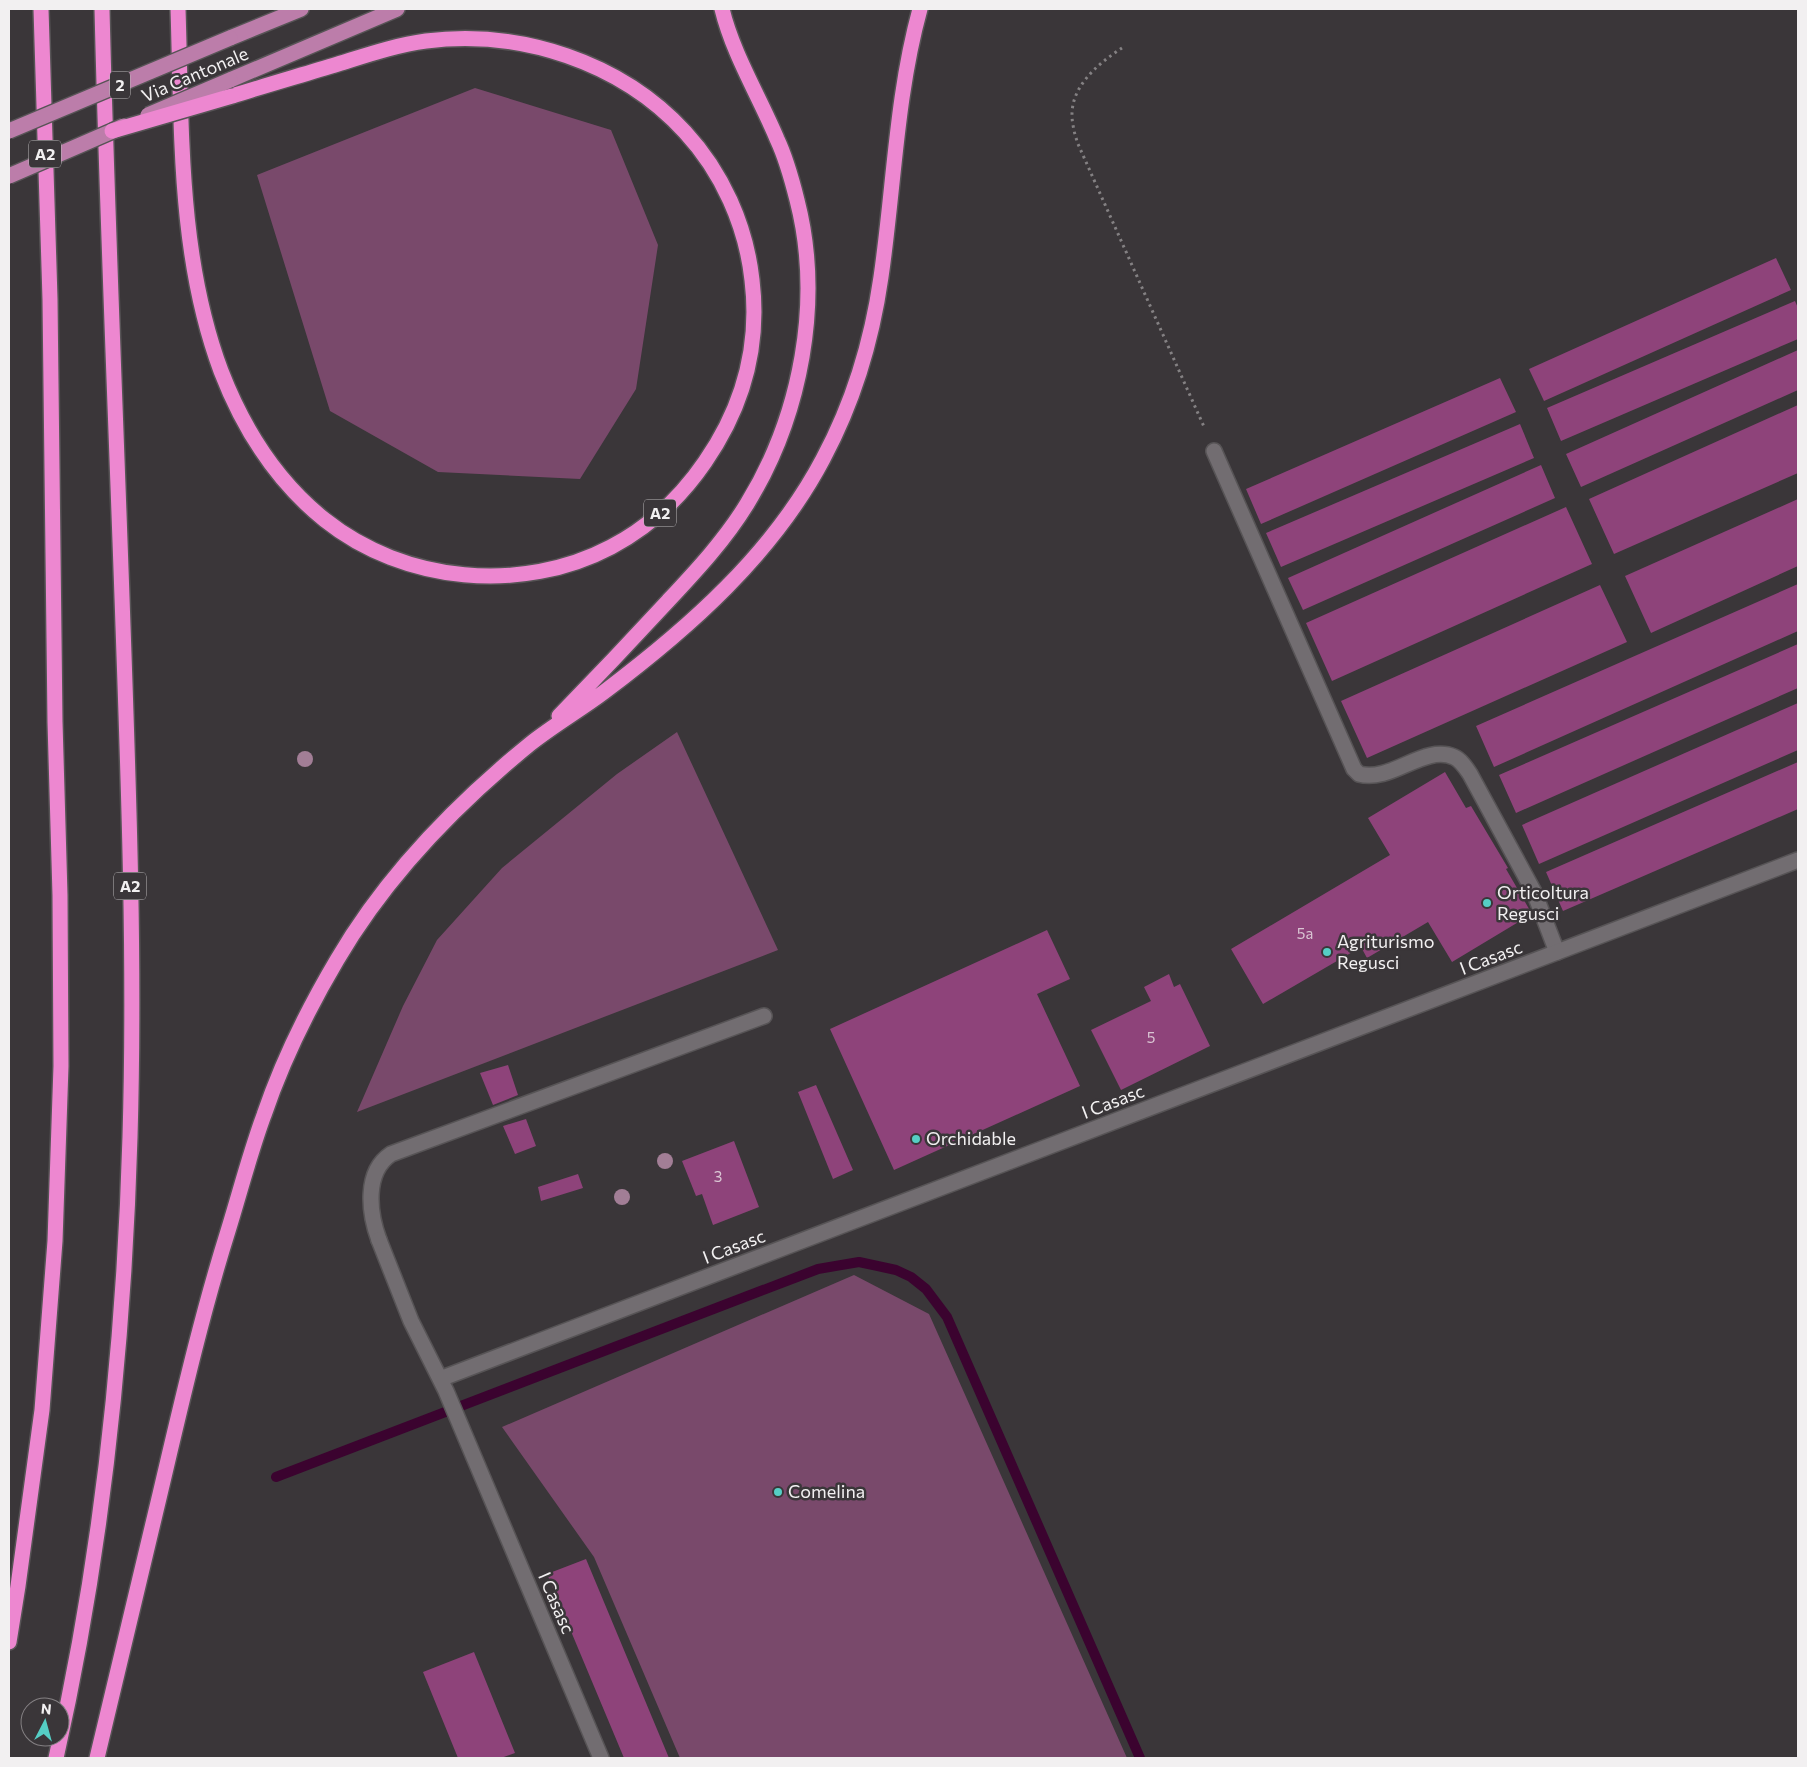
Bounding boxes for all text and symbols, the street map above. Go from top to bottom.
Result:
street label: Via Cantonale [138,42,251,106]
road number: 2 [110,72,130,98]
road number: A2 [29,140,61,168]
road number: A2 [644,499,676,526]
road number: A2 [114,872,146,899]
place label: Orticoltura Regusci [1497,881,1589,924]
marker: Orticoltura Regusci [1481,897,1493,909]
house number: 5a [1297,924,1313,942]
place label: Agriturismo Regusci [1337,930,1435,973]
street label: I Casasc [1456,935,1525,979]
marker: Agriturismo Regusci [1321,946,1333,958]
house number: 5 [1147,1028,1155,1046]
street label: I Casasc [1078,1079,1147,1123]
place label: Orchidable [926,1127,1016,1149]
marker: Orchidable [910,1133,922,1145]
house number: 3 [714,1167,722,1185]
street label: I Casasc [699,1224,768,1268]
place label: Comelina [788,1480,865,1502]
marker: Comelina [772,1486,784,1498]
street label: I Casasc [534,1568,580,1637]
north arrow [20,1697,70,1747]
text: N [40,1700,53,1718]

